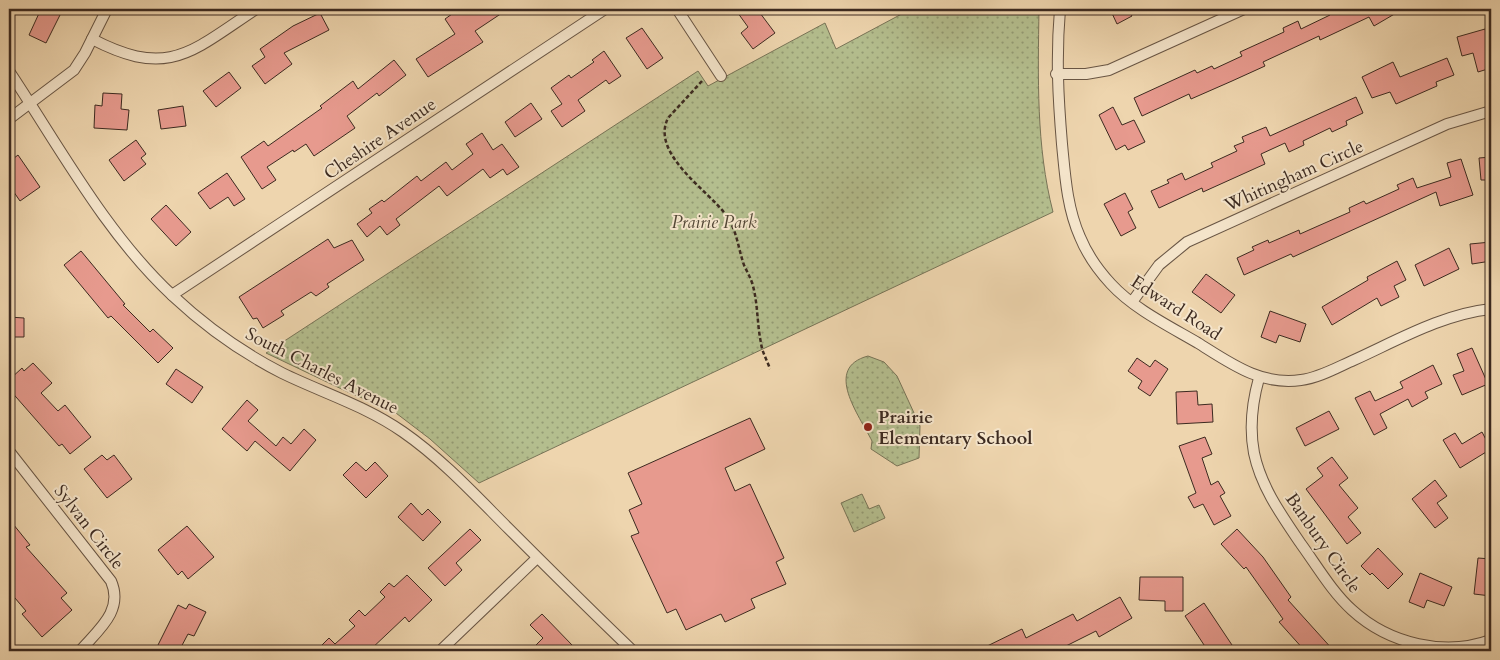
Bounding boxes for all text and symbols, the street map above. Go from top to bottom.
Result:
street label: Cheshire Avenue [319,92,441,186]
street label: Whitingham Circle [1220,134,1368,218]
park label: Prairie Park [671,210,757,235]
street label: Edward Road [1126,269,1227,347]
street label: South Charles Avenue [241,322,403,420]
place label: Prairie Elementary School [878,405,1032,451]
marker: Prairie Elementary School [862,421,874,433]
street label: Sylvan Circle [48,479,130,575]
street label: Banbury Circle [1279,488,1367,598]

